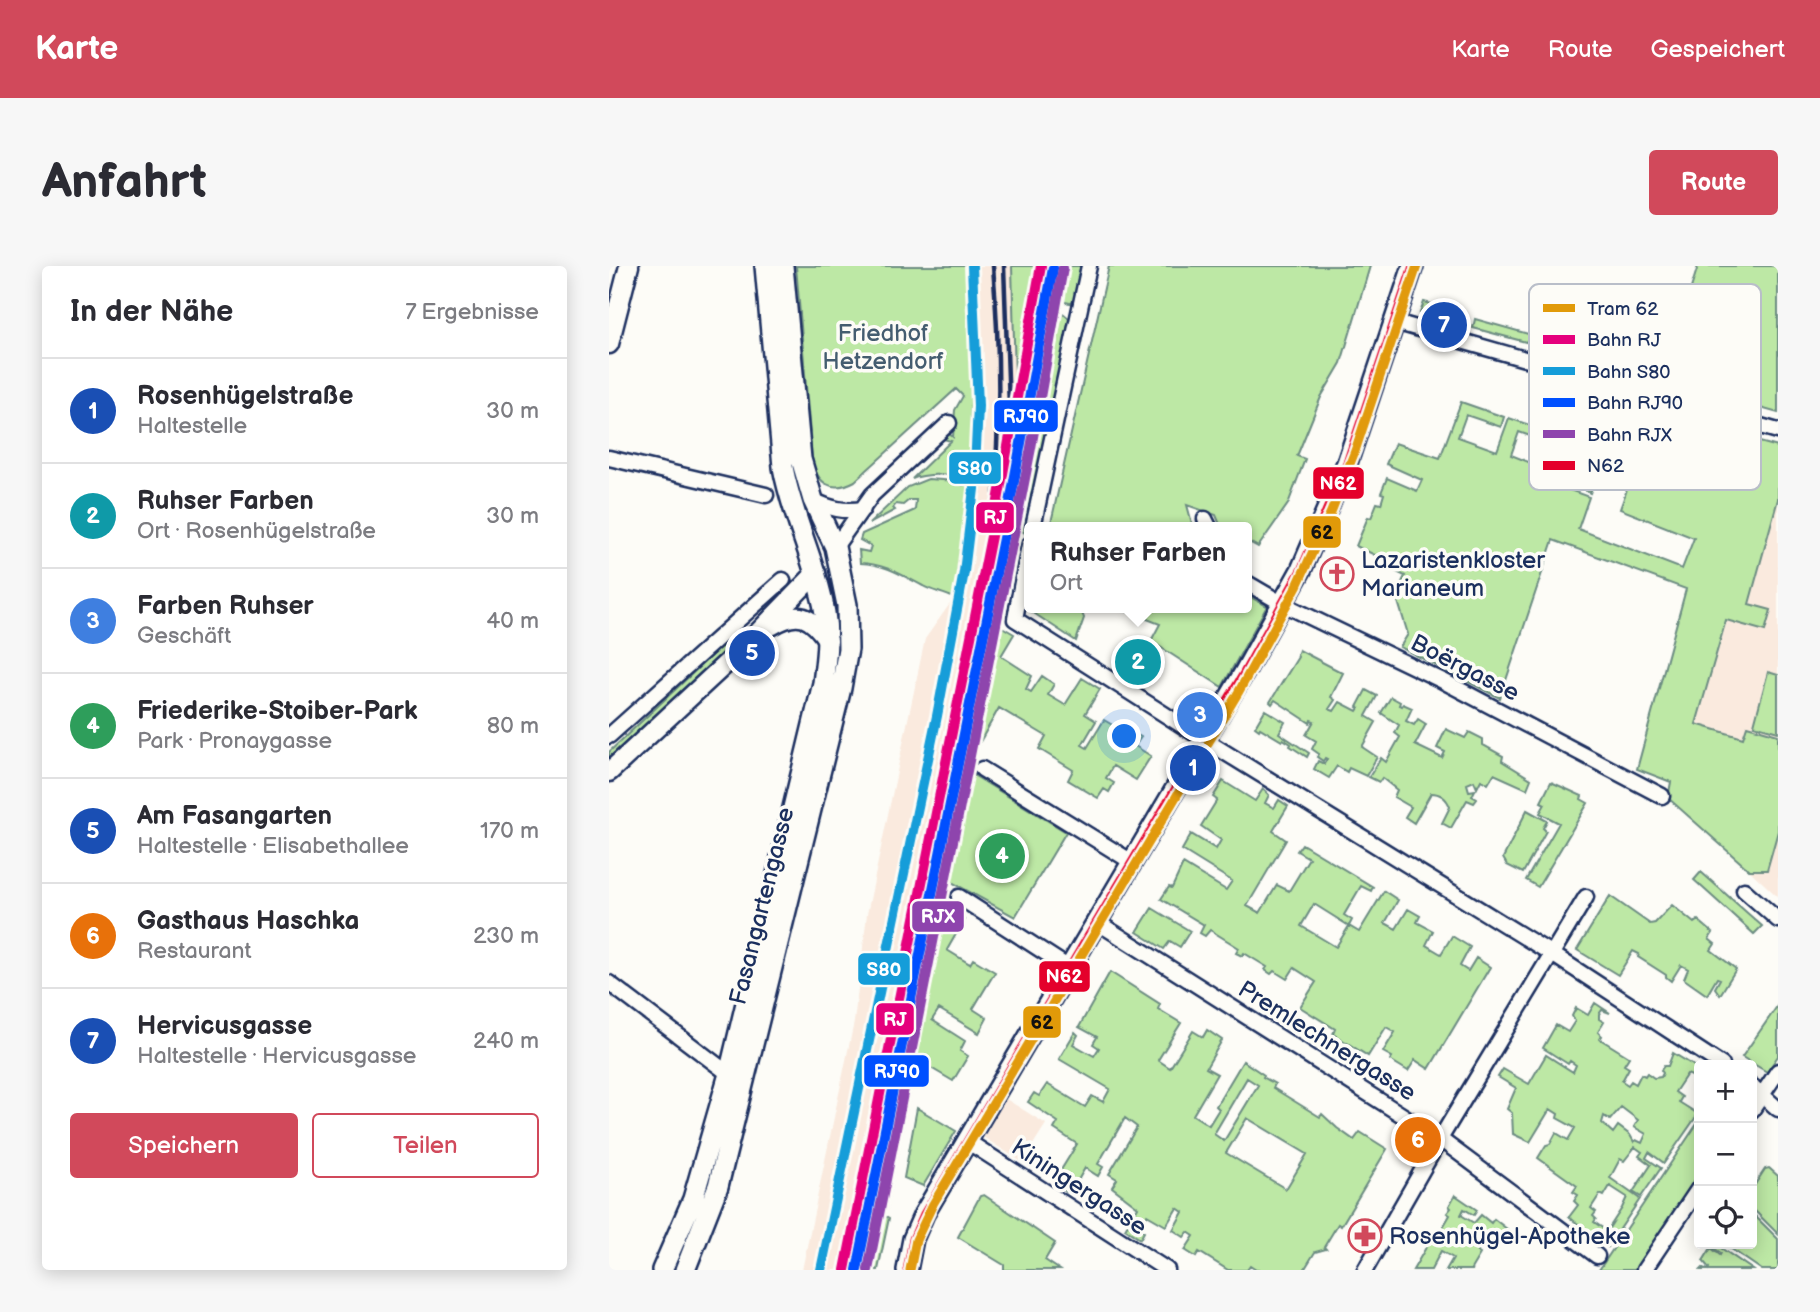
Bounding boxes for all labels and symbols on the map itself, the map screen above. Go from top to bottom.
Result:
legend [1529,284,1761,490]
text: Tram 62 [1587,298,1659,321]
pin: 7 [1421,299,1467,351]
park label: Friedhof Hetzendorf [822,319,944,376]
text: Bahn RJ [1587,329,1662,352]
text: Bahn S80 [1587,361,1671,384]
text: Bahn RJ90 [1587,392,1683,415]
line badge: RJ90 [993,399,1059,433]
text: RJ90 [1003,406,1049,429]
text: Bahn RJX [1587,424,1672,447]
line badge: S80 [948,451,1002,485]
text: N62 [1587,455,1625,478]
text: S80 [958,458,992,481]
line badge: N62 [1312,466,1365,500]
text: N62 [1319,473,1357,496]
line badge: RJ [975,501,1015,534]
text: RJ [983,507,1007,530]
line badge: 62 [1302,515,1342,549]
text: 62 [1311,522,1334,545]
place label: Lazaristenkloster Marianeum [1361,546,1545,603]
church icon: Lazaristenkloster Marianeum [1318,555,1356,593]
pin: 5 [729,627,775,679]
street label: Boërgasse [1406,628,1524,708]
pin: 2 [1115,636,1161,688]
pin: 3 [1177,689,1223,741]
your location [1107,719,1141,753]
pin: 1 [1170,742,1216,794]
street label: Fasangartengasse [723,804,801,1008]
pin: 4 [979,830,1025,882]
line badge: RJX [911,900,965,933]
text: RJX [921,906,956,929]
line badge: S80 [857,952,911,986]
text: S80 [867,959,901,982]
line badge: N62 [1038,960,1091,993]
text: N62 [1045,966,1083,989]
street label: Premlechnergasse [1233,975,1421,1107]
line badge: RJ [875,1002,915,1036]
line badge: 62 [1022,1005,1062,1039]
text: RJ [883,1009,907,1032]
text: 62 [1031,1012,1054,1035]
line badge: RJ90 [863,1054,930,1088]
text: RJ90 [874,1061,920,1084]
pin: 6 [1395,1114,1441,1166]
street label: Kiningergasse [1006,1132,1152,1242]
pharmacy icon: Rosenhügel-Apotheke [1346,1217,1384,1255]
place label: Rosenhügel-Apotheke [1389,1222,1630,1251]

